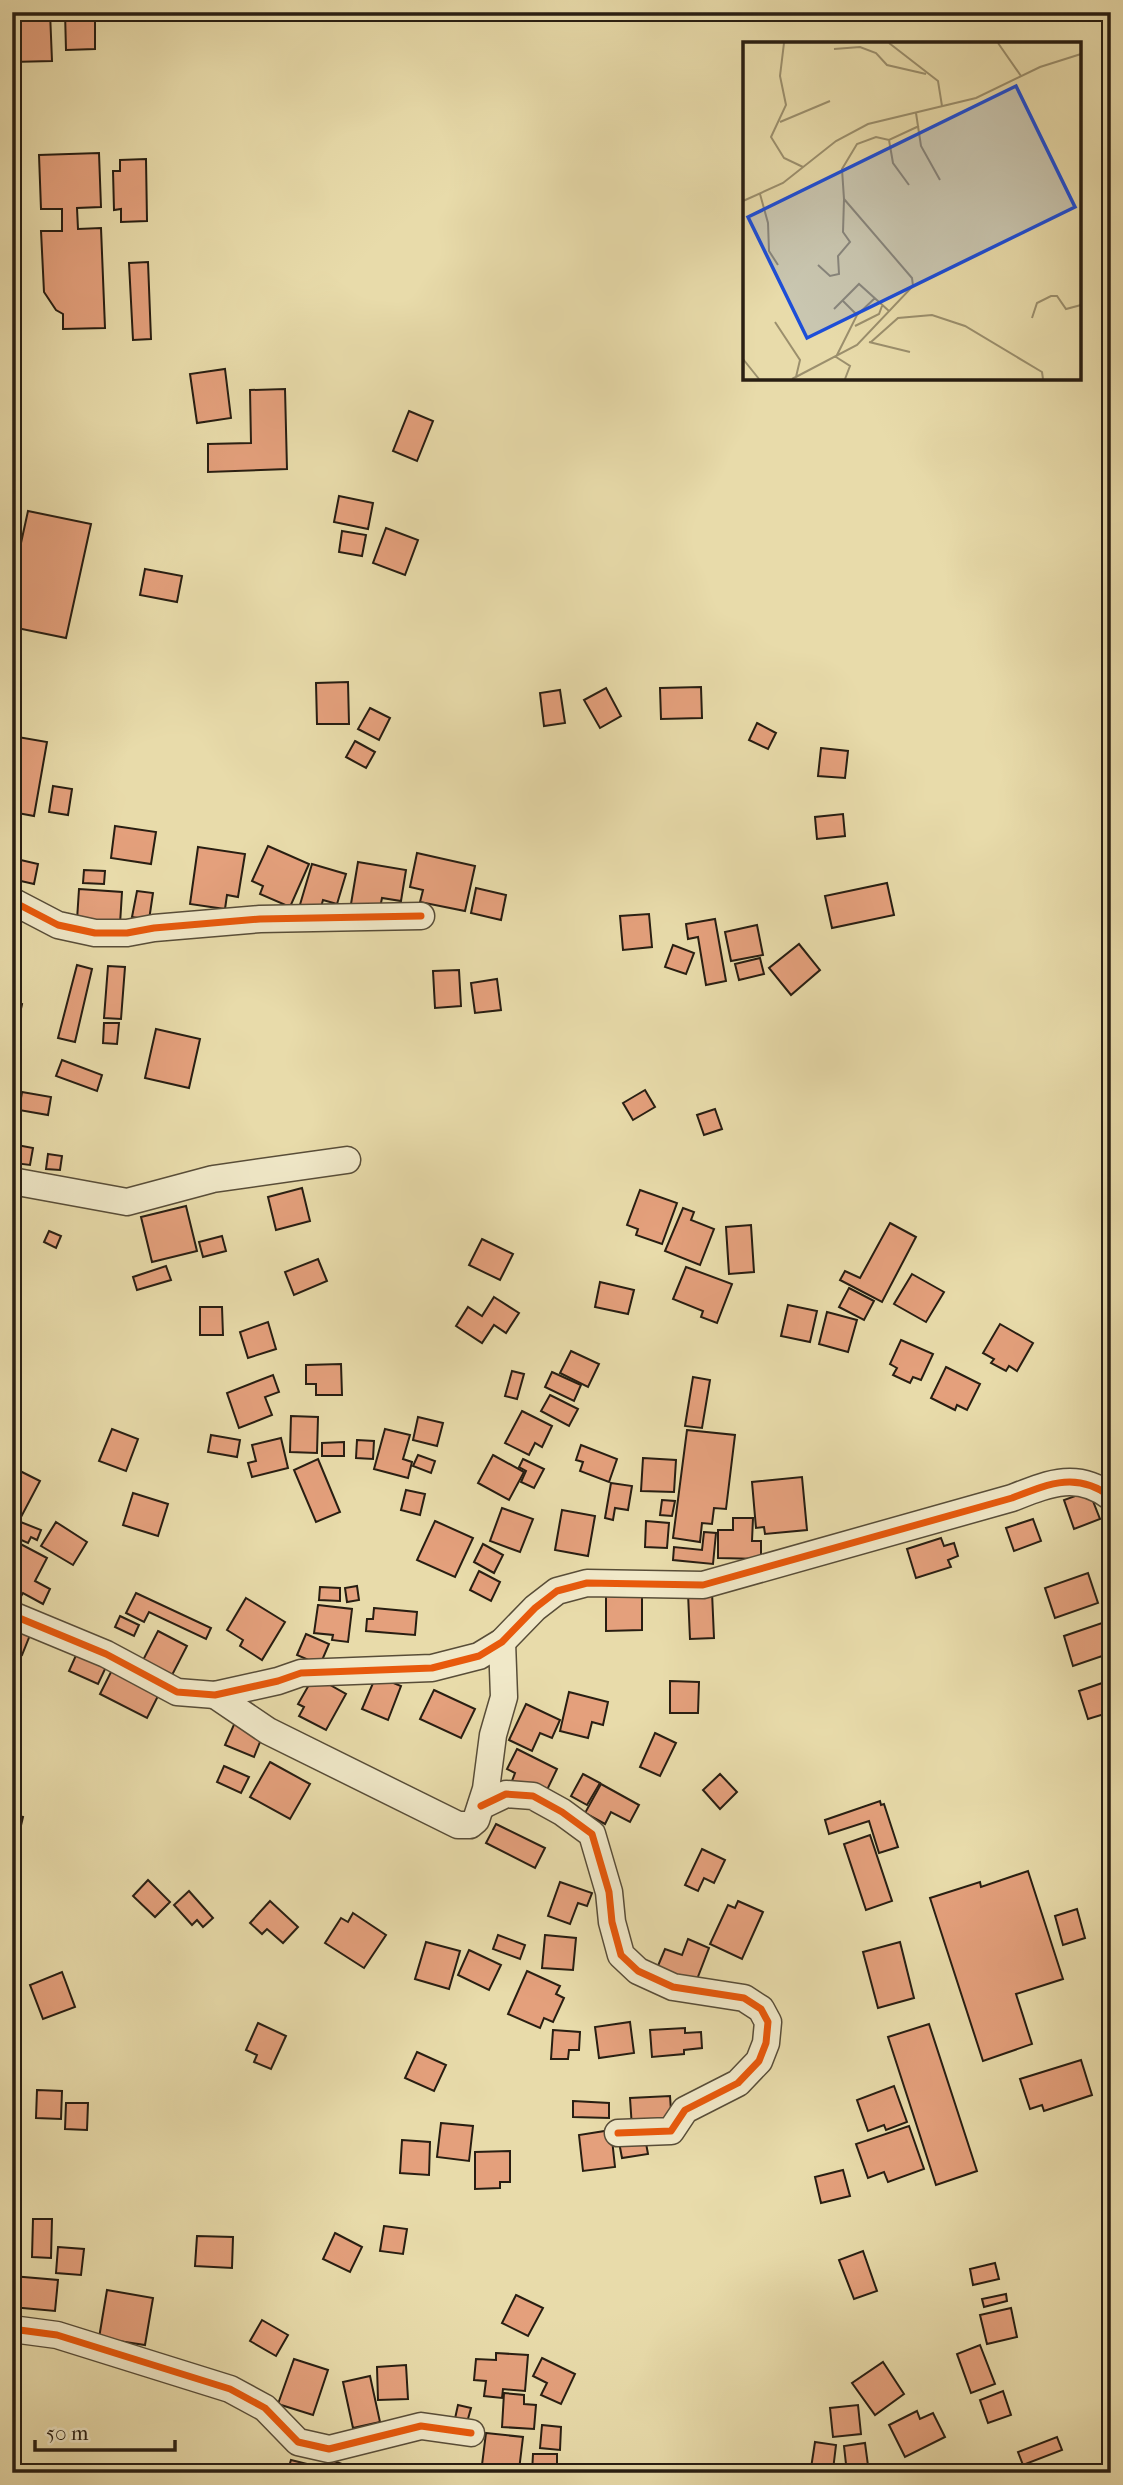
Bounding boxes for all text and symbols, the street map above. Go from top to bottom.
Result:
inset map [743,42,1081,380]
scale bar [35,2408,175,2452]
text: 50 m [46,2421,89,2445]

